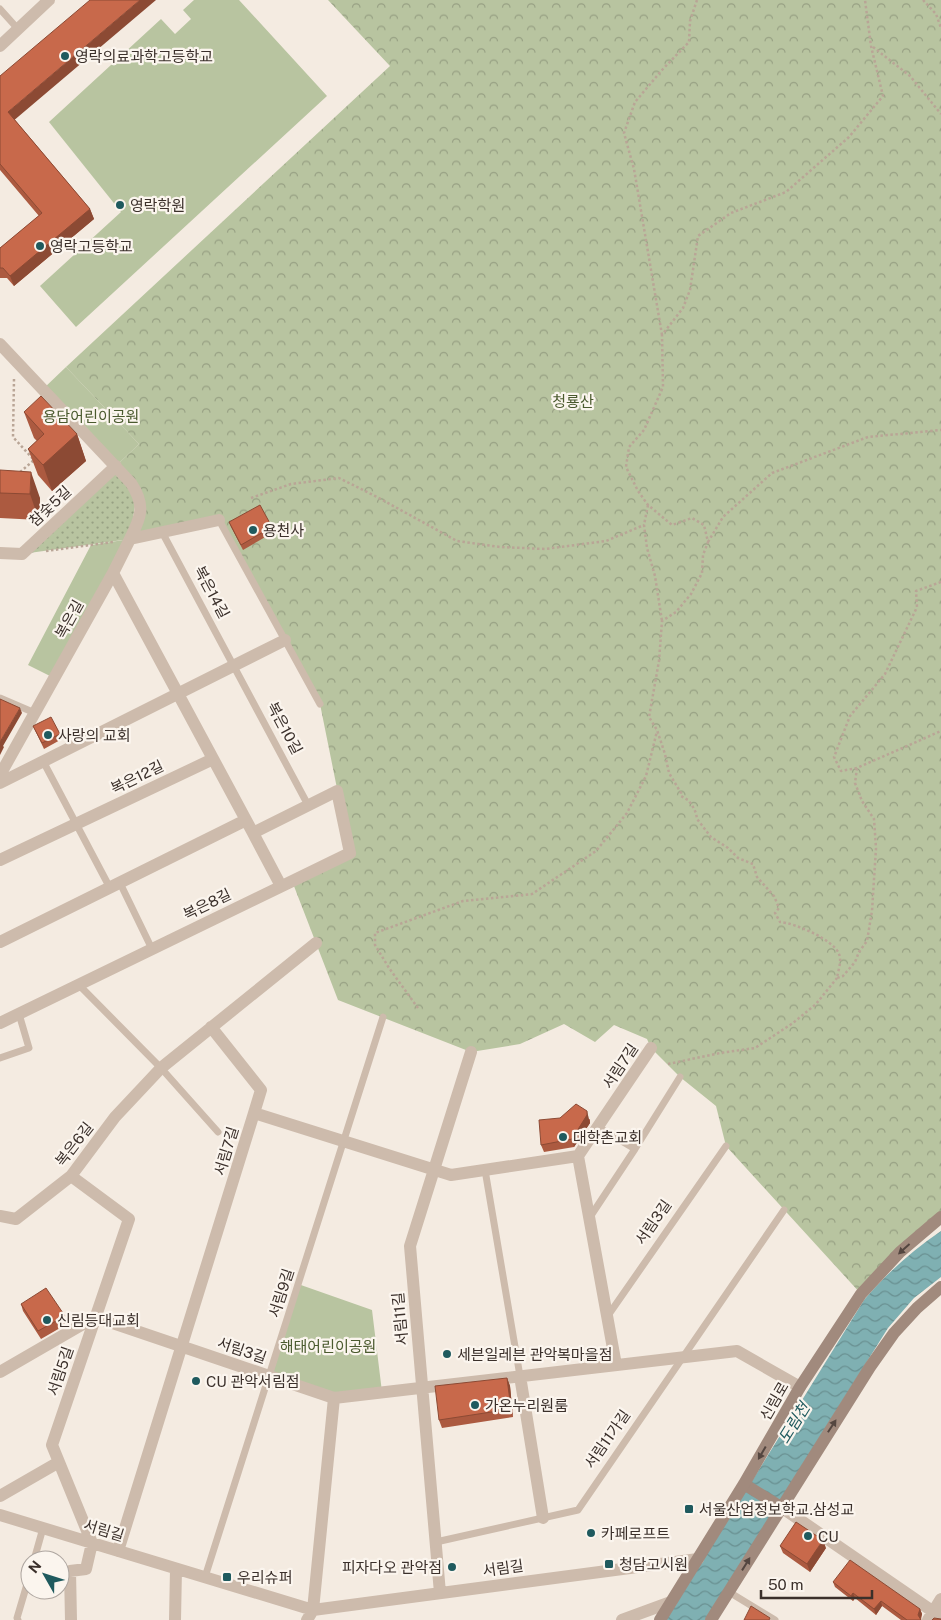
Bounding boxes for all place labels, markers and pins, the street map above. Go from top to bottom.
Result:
place label: 영락의료과학고등학교 [75,48,213,65]
marker: 영락의료과학고등학교 [59,50,71,62]
place label: 영락학원 [130,197,185,214]
marker: 영락학원 [114,199,126,211]
place label: 영락고등학교 [50,238,133,255]
marker: 영락고등학교 [34,240,46,252]
place label: 용천사 [263,522,305,539]
marker: 용천사 [247,524,259,536]
place label: 사랑의 교회 [58,727,131,744]
marker: 사랑의 교회 [42,729,54,741]
place label: 대학촌교회 [573,1129,642,1146]
marker: 대학촌교회 [557,1131,569,1143]
place label: 신림등대교회 [57,1312,140,1329]
marker: 신림등대교회 [41,1314,53,1326]
place label: 세븐일레븐 관악복마을점 [457,1346,612,1363]
marker: 세븐일레븐 관악복마을점 [441,1348,453,1360]
place label: CU 관악서림점 [206,1373,299,1390]
marker: CU 관악서림점 [190,1375,202,1387]
place label: 가온누리원룸 [485,1397,568,1414]
marker: 가온누리원룸 [469,1399,481,1411]
place label: 서울산업정보학교.삼성교 [699,1501,854,1518]
marker: 서울산업정보학교.삼성교 [683,1503,695,1515]
place label: 카페로프트 [601,1525,670,1542]
marker: 카페로프트 [585,1527,597,1539]
place label: CU [818,1528,839,1545]
marker: CU [802,1530,814,1542]
place label: 청담고시원 [619,1556,688,1573]
marker: 청담고시원 [603,1558,615,1570]
place label: 피자다오 관악점 [342,1559,442,1576]
marker: 피자다오 관악점 [446,1561,458,1573]
place label: 우리슈퍼 [237,1569,292,1586]
marker: 우리슈퍼 [221,1571,233,1583]

